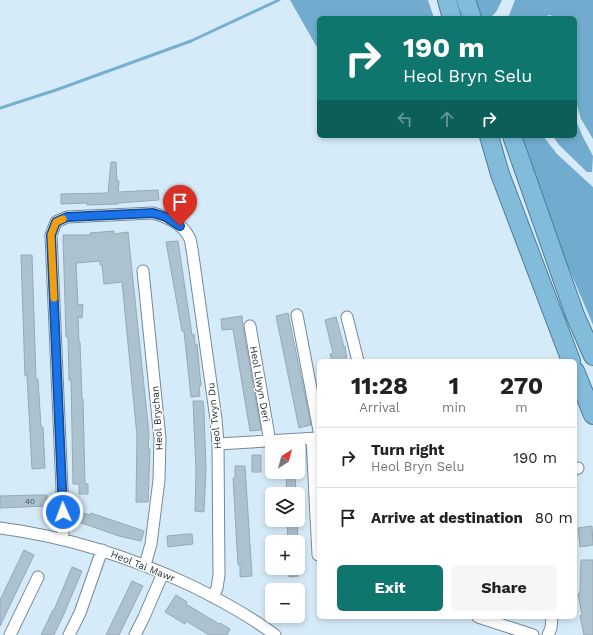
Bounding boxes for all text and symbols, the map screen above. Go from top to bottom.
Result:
text: 190 m [403,31,485,64]
icon: right [337,32,389,84]
text: Heol Bryn Selu [403,65,532,86]
icon: left [394,108,416,130]
icon: ahead [436,108,458,130]
icon: right [478,108,500,130]
pin [163,185,197,226]
icon: arrive [169,191,191,213]
street label: Heol Llwyn Deri [248,345,272,423]
text: 11:28 [351,372,408,400]
text: 1 [449,372,459,400]
text: 270 [500,372,543,400]
street label: Heol Twyn Du [205,382,223,450]
street label: Heol Brychan [149,385,165,451]
text: Arrival [359,400,400,415]
text: min [442,400,466,415]
text: m [515,400,528,415]
north arrow [265,439,305,479]
map controls [265,439,305,623]
text: Turn right [371,441,444,459]
icon: right [337,447,359,469]
text: 190 m [513,449,557,467]
text: Heol Bryn Selu [371,459,465,474]
button: layers [265,487,305,527]
position arrow [42,491,84,533]
house number: 40 [25,497,35,506]
icon: arrive [337,507,359,529]
text: Arrive at destination [371,509,523,527]
text: 80 m [535,509,573,527]
button: + [265,535,305,575]
street label: Heol Tai Mawr [109,548,177,584]
button: Exit [337,565,443,611]
button: Share [451,565,557,611]
button: − [265,583,305,623]

